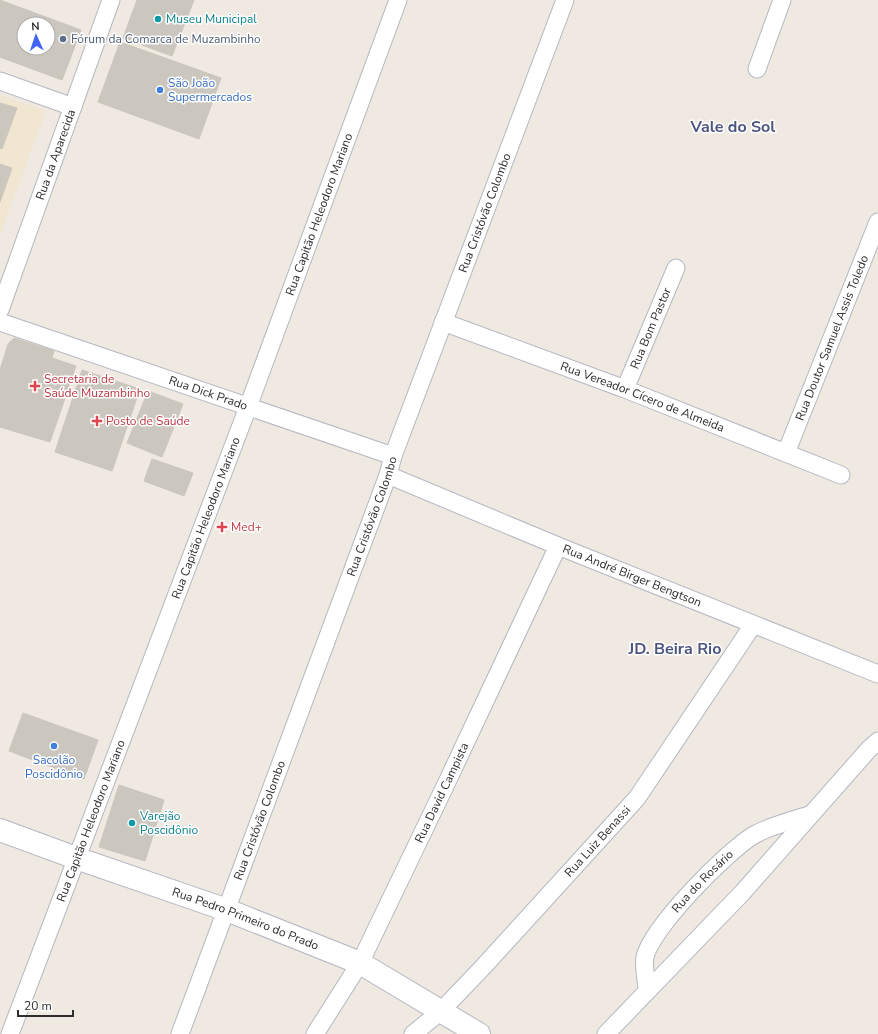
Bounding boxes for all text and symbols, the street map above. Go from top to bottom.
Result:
place label: Museu Municipal [166,11,257,27]
marker: Museu Municipal [153,14,163,24]
north arrow [16,16,56,56]
text: N [31,19,40,34]
place label: Fórum da Comarca de Muzambinho [71,31,261,47]
marker: Fórum da Comarca de Muzambinho [58,34,68,44]
place label: São João Supermercados [168,75,252,105]
marker: São João Supermercados [155,85,165,95]
street label: Rua da Aparecida [32,107,79,202]
district label: Vale do Sol [690,116,775,138]
street label: Rua Capitão Heleodoro Mariano [282,131,356,298]
street label: Rua Cristóvão Colombo [455,150,515,275]
street label: Rua Doutor Samuel Assis Toledo [792,252,872,423]
street label: Rua Bom Pastor [626,284,675,371]
street label: Rua Vereador Cícero de Almeida [558,358,727,436]
place label: Secretaria de Saúde Muzambinho [44,371,150,401]
street label: Rua Dick Prado [167,372,250,414]
marker: Secretaria de Saúde Muzambinho [29,380,41,392]
place label: Posto de Saúde [106,413,190,429]
marker: Posto de Saúde [91,415,103,427]
street label: Rua Capitão Heleodoro Mariano [168,434,244,601]
street label: Rua Cristóvão Colombo [343,454,401,579]
place label: Med+ [231,519,262,535]
marker: Med+ [216,521,228,533]
street label: Rua André Birger Bengtson [560,541,704,611]
district label: JD. Beira Rio [628,638,721,660]
street label: Rua Capitão Heleodoro Mariano [53,737,129,904]
street label: Rua David Campista [411,740,472,845]
marker: Sacolão Poscidônio [49,741,59,751]
place label: Sacolão Poscidônio [25,752,83,782]
street label: Rua Cristóvão Colombo [230,758,289,882]
street label: Rua Luiz Benassi [561,802,634,880]
place label: Varejão Poscidônio [139,808,198,838]
marker: Varejão Poscidônio [127,818,137,828]
street label: Rua do Rosário [668,846,737,916]
street label: Rua Pedro Primeiro do Prado [170,884,321,954]
scale bar [18,992,73,1018]
text: 20 m [24,998,52,1014]

